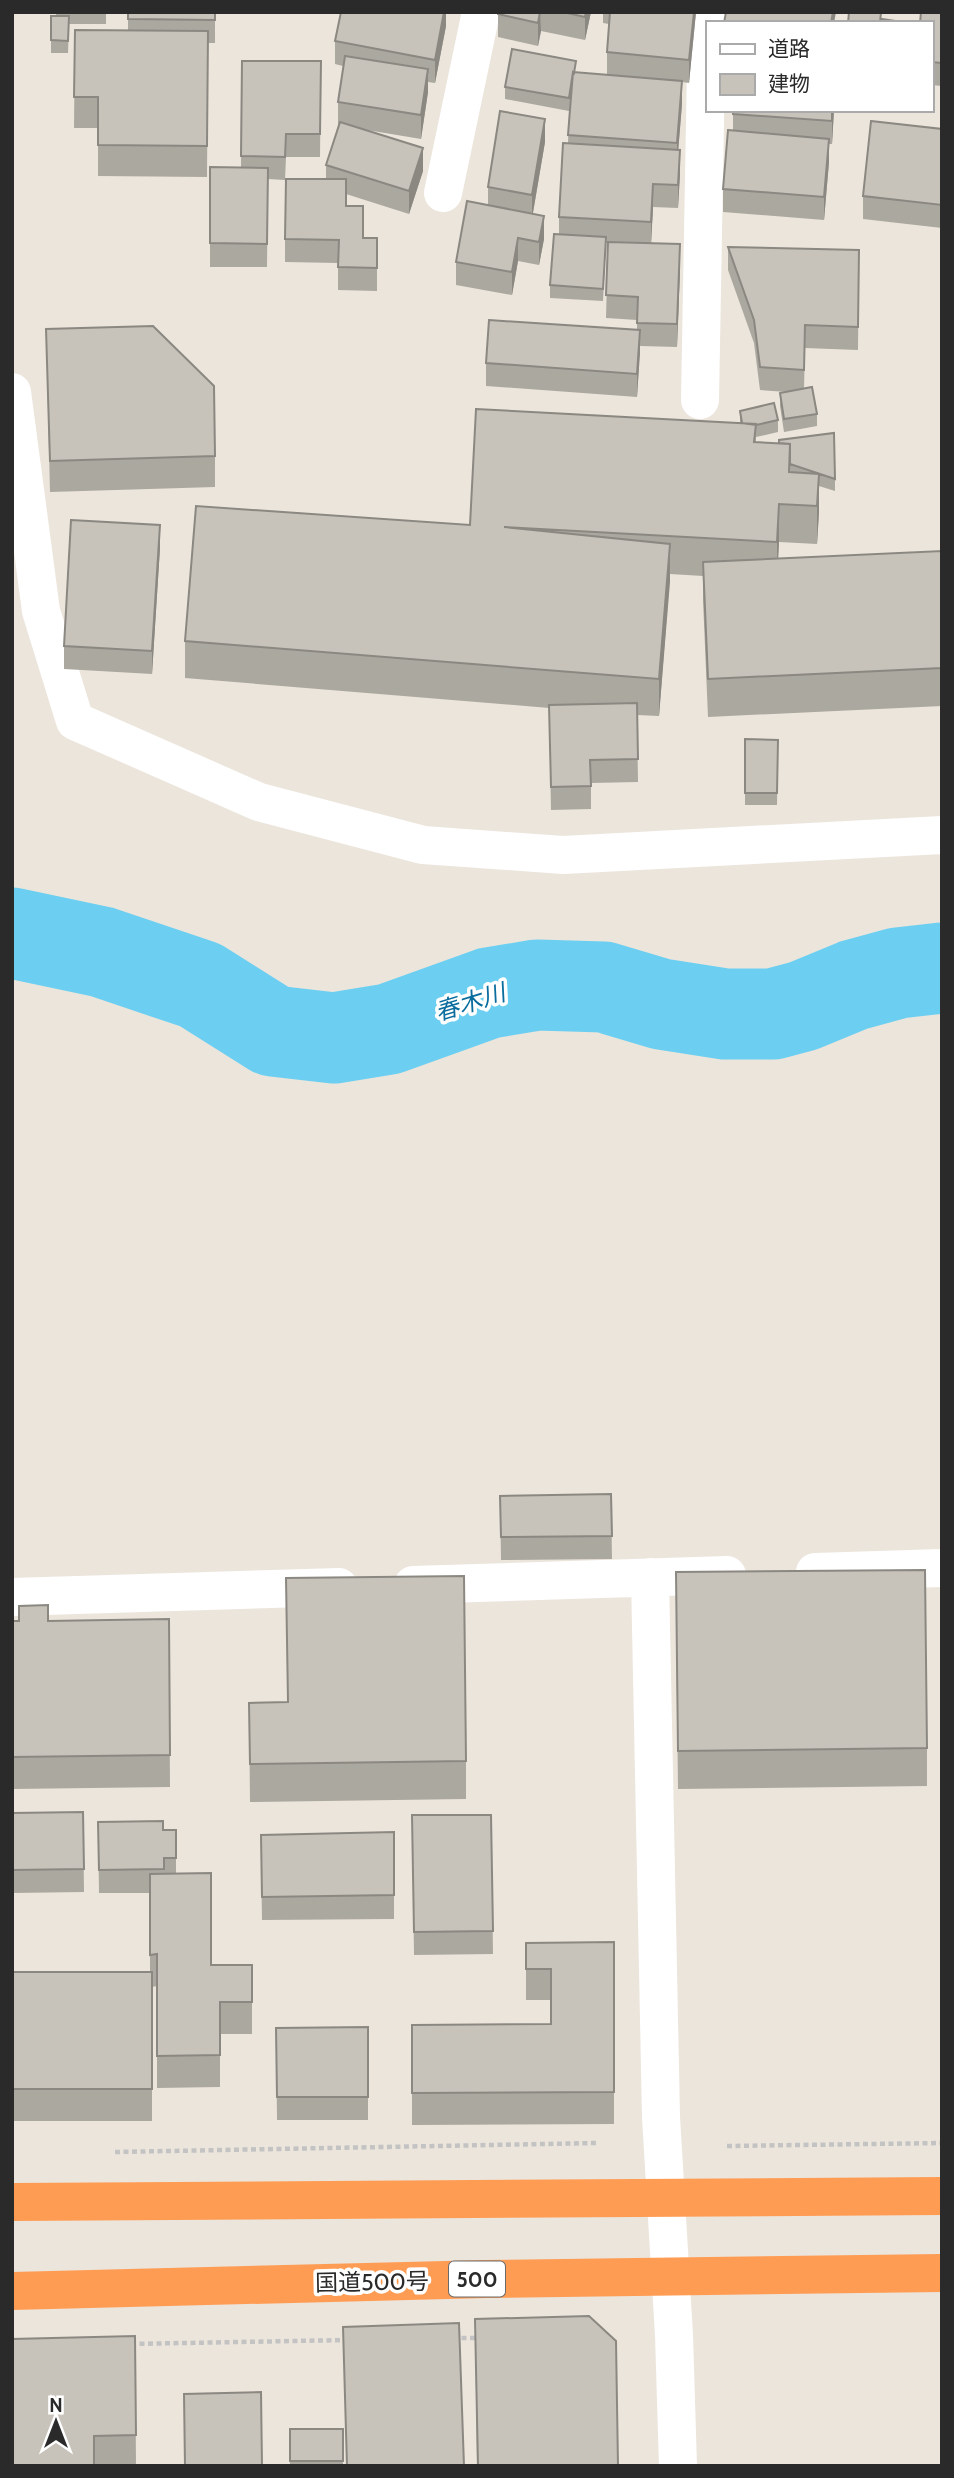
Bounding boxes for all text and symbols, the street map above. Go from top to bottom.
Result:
legend [706,21,933,112]
text: 道路 [768,36,810,61]
text: 建物 [768,71,810,96]
water label: 春木川 [431,977,512,1026]
road number: 500 [449,2262,505,2296]
street label: 国道500号 [315,2267,429,2297]
north arrow [21,2387,91,2457]
text: N [49,2394,63,2417]

